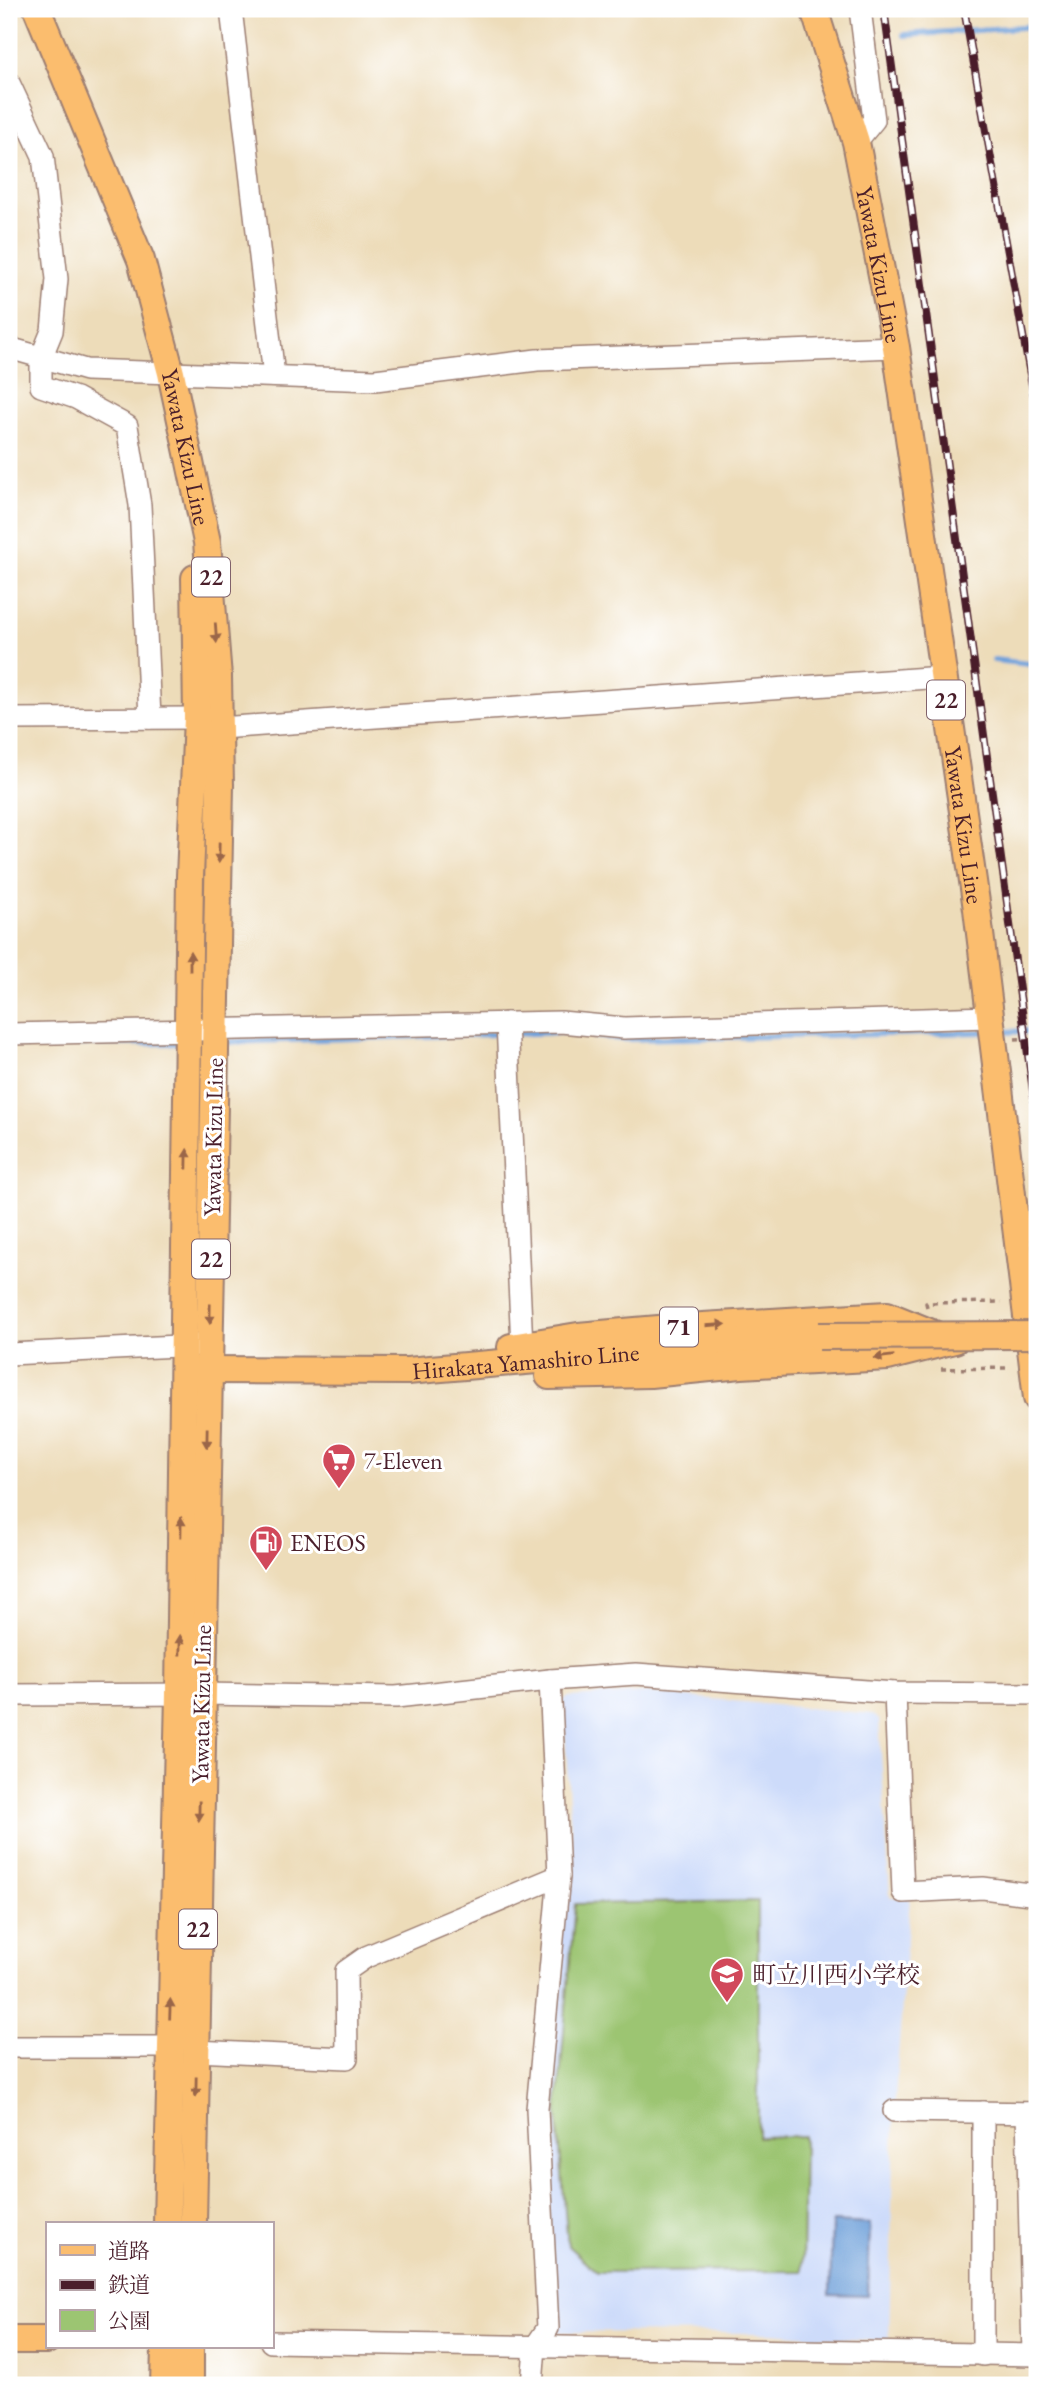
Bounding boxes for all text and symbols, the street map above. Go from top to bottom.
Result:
street label: Yawata Kizu Line [849,183,910,345]
street label: Yawata Kizu Line [155,366,218,528]
road number: 22 [192,558,230,596]
one-way arrow [210,622,221,644]
road number: 22 [927,680,965,720]
street label: Yawata Kizu Line [938,744,992,906]
one-way arrow [213,842,224,864]
one-way arrow [184,949,196,971]
street label: Yawata Kizu Line [196,1057,230,1217]
one-way arrow [182,1148,193,1170]
road number: 22 [192,1240,230,1278]
one-way arrow [204,1303,216,1325]
road number: 71 [660,1308,698,1346]
one-way arrow [705,1319,727,1330]
street label: Hirakata Yamashiro Line [411,1336,640,1386]
one-way arrow [872,1351,894,1362]
one-way arrow [202,1427,213,1449]
supermarket icon: 7-Eleven [320,1441,358,1490]
place label: 7-Eleven [364,1445,443,1476]
one-way arrow [175,1516,187,1538]
fuel station icon: ENEOS [247,1523,285,1572]
place label: ENEOS [290,1527,366,1558]
street label: Yawata Kizu Line [184,1624,218,1784]
one-way arrow [174,1634,186,1656]
one-way arrow [194,1800,205,1822]
road number: 22 [179,1910,217,1948]
school or university icon: 町立川西小学校 [708,1955,746,2004]
place label: 町立川西小学校 [752,1959,920,1990]
one-way arrow [164,1998,176,2020]
one-way arrow [190,2077,201,2099]
legend [46,2222,273,2348]
text: 道路 [108,2237,150,2264]
text: 鉄道 [108,2271,150,2298]
text: 公園 [108,2307,150,2334]

